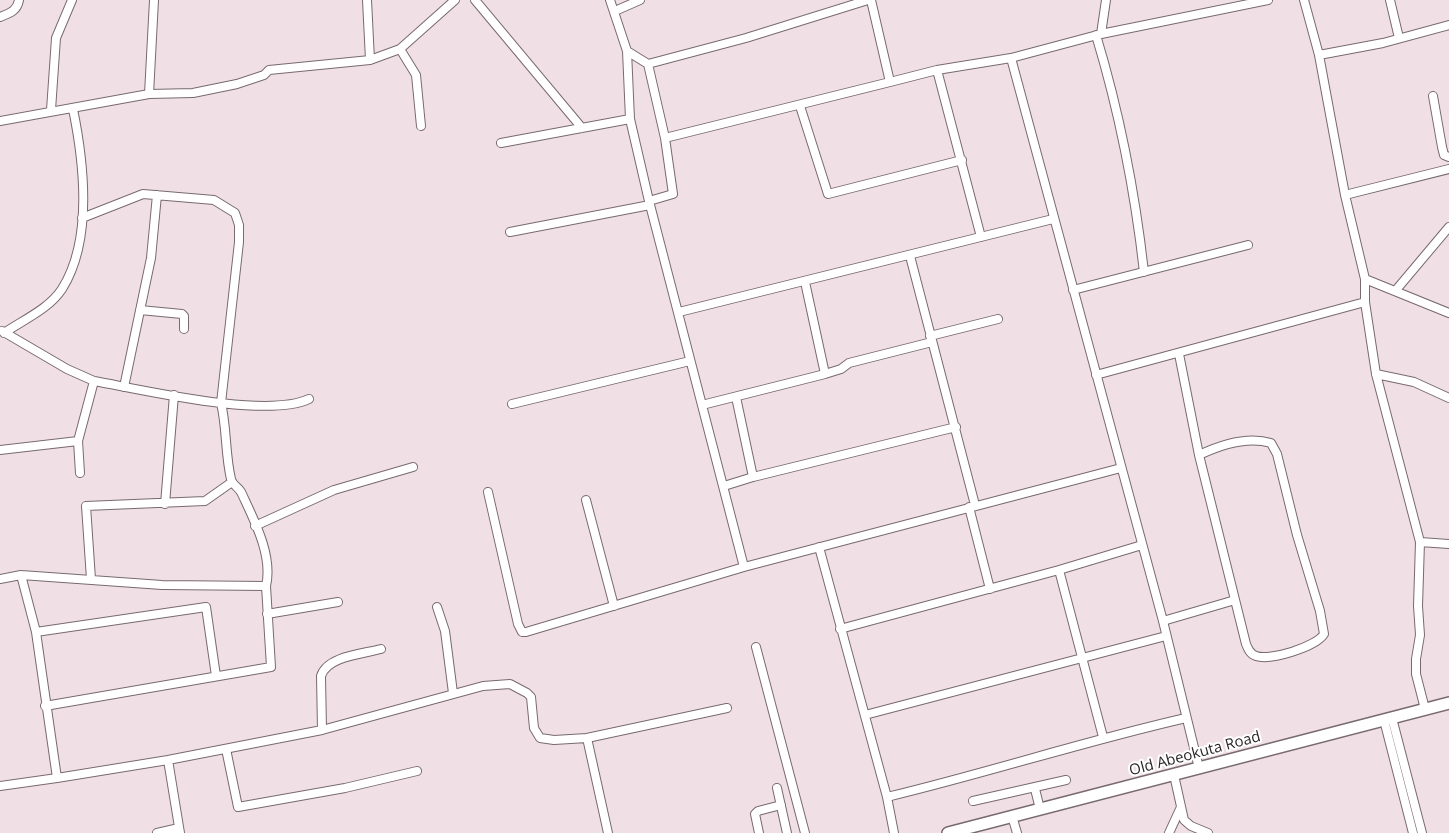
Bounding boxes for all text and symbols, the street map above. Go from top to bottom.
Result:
street label: Old Abeokuta Road [1127,728,1263,780]

